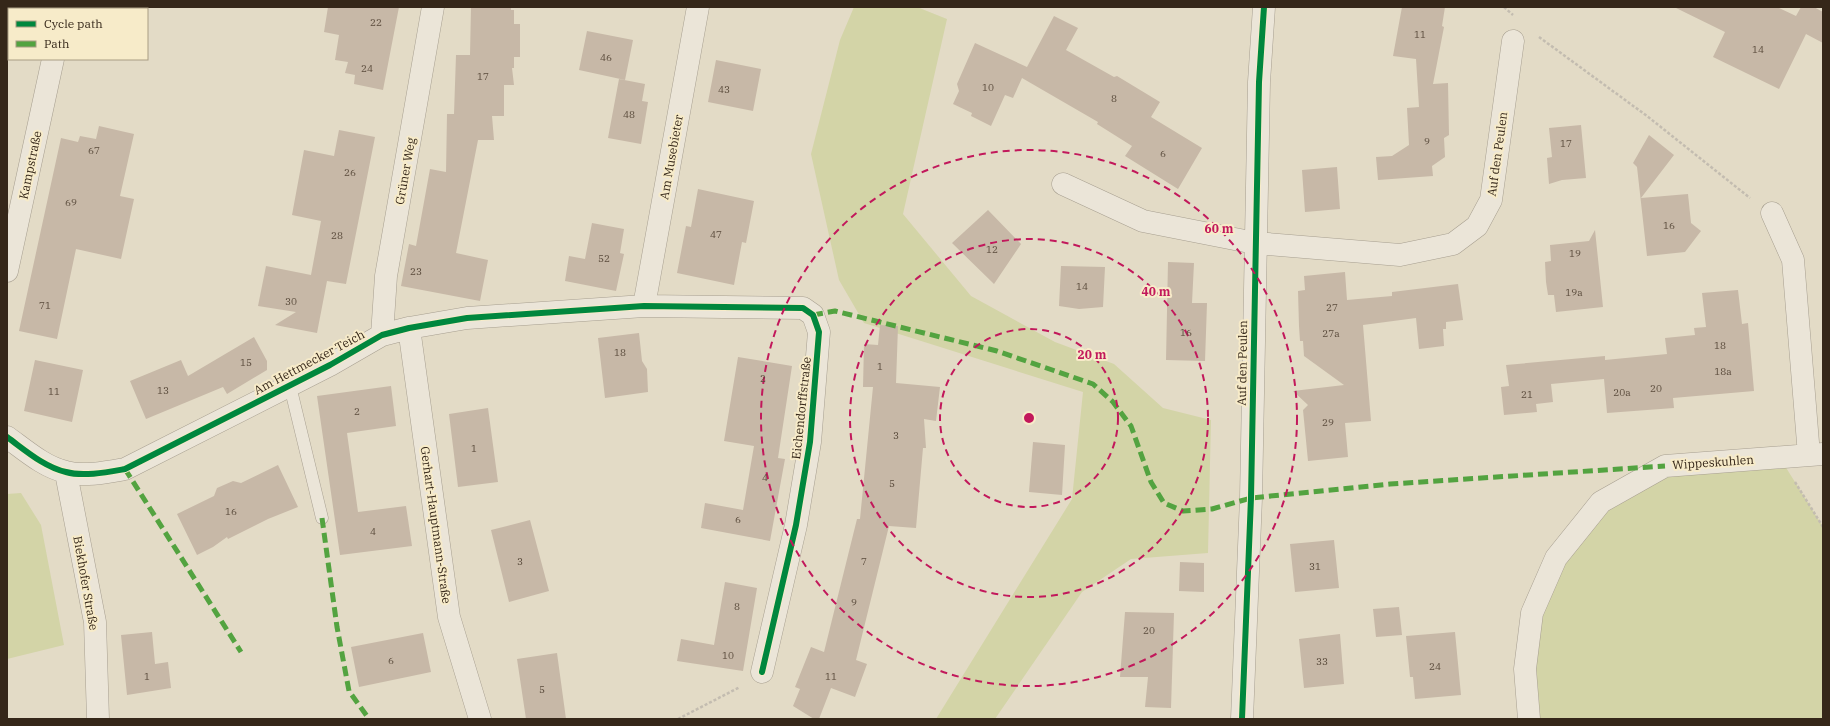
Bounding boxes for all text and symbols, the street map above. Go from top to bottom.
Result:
legend [8,8,148,60]
text: Cycle path [44,16,103,31]
house number: 22 [370,16,382,29]
house number: 11 [1414,28,1426,41]
text: Path [44,36,70,51]
house number: 14 [1752,43,1764,56]
house number: 46 [600,51,612,64]
house number: 24 [361,62,373,75]
house number: 17 [477,70,489,83]
house number: 10 [982,81,994,94]
house number: 43 [718,83,730,96]
house number: 8 [1111,92,1117,105]
house number: 48 [623,108,635,121]
street label: Auf den Peulen [1484,110,1510,197]
street label: Am Musebieter [656,113,686,201]
street label: Kampstraße [15,129,45,201]
house number: 9 [1424,135,1430,148]
street label: Grüner Weg [392,136,418,206]
house number: 17 [1560,137,1572,150]
house number: 67 [88,144,100,157]
house number: 6 [1160,147,1166,160]
house number: 26 [344,166,356,179]
house number: 69 [65,196,77,209]
house number: 16 [1663,219,1675,232]
text: 60 m [1205,221,1234,236]
house number: 47 [710,228,722,241]
house number: 28 [331,229,343,242]
house number: 12 [986,243,998,256]
house number: 19 [1569,247,1581,260]
house number: 52 [598,252,610,265]
house number: 23 [410,265,422,278]
house number: 14 [1076,280,1088,293]
text: 40 m [1142,284,1171,299]
house number: 19a [1565,286,1583,299]
house number: 30 [285,295,297,308]
house number: 71 [39,299,51,312]
house number: 27 [1326,301,1338,314]
street label: Auf den Peulen [1234,320,1250,406]
street label: Am Hettmecker Teich [251,326,367,398]
house number: 16 [1180,326,1192,339]
house number: 27a [1322,327,1340,340]
house number: 18 [1714,339,1726,352]
house number: 18 [614,346,626,359]
text: 20 m [1078,347,1107,362]
house number: 15 [240,356,252,369]
street label: Eichendorffstraße [788,356,814,460]
house number: 1 [877,360,883,373]
house number: 18a [1714,365,1732,378]
house number: 2 [760,372,766,385]
house number: 20 [1650,382,1662,395]
house number: 13 [157,384,169,397]
house number: 11 [48,385,60,398]
house number: 20a [1613,386,1631,399]
house number: 21 [1521,388,1533,401]
house number: 2 [354,405,360,418]
centre of rings [1022,411,1036,425]
house number: 29 [1322,416,1334,429]
house number: 3 [893,429,899,442]
house number: 1 [471,442,477,455]
street label: Gerhart-Hauptmann-Straße [418,445,454,605]
street label: Wippeskuhlen [1672,452,1755,472]
house number: 4 [762,471,768,484]
house number: 5 [889,477,895,490]
house number: 16 [225,505,237,518]
house number: 6 [735,513,741,526]
house number: 4 [370,525,376,538]
street label: Biekhofer Straße [70,535,102,631]
house number: 3 [517,555,523,568]
house number: 7 [861,555,867,568]
house number: 31 [1309,560,1321,573]
house number: 9 [851,596,857,609]
house number: 8 [734,600,740,613]
house number: 20 [1143,624,1155,637]
house number: 10 [722,649,734,662]
house number: 6 [388,654,394,667]
house number: 33 [1316,655,1328,668]
house number: 24 [1429,660,1441,673]
house number: 1 [144,670,150,683]
house number: 11 [825,670,837,683]
house number: 5 [539,683,545,696]

